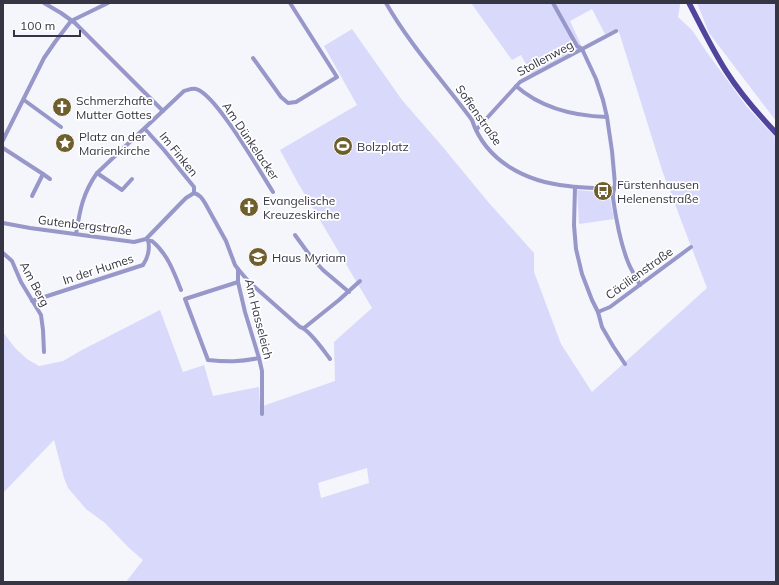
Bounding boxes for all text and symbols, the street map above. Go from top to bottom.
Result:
scale bar [14,12,80,38]
text: 100 m [20,18,55,33]
street label: Stollenweg [514,37,576,79]
street label: Sofienstraße [453,82,505,148]
place label: Schmerzhafte Mutter Gottes [76,93,153,122]
church icon: Schmerzhafte Mutter Gottes [51,96,73,118]
street label: Am Dünkelacker [219,99,283,183]
place label: Platz an der Marienkirche [79,129,150,158]
street label: Im Finken [156,129,202,179]
place icon: Platz an der Marienkirche [54,132,76,154]
sports icon: Bolzplatz [332,135,354,157]
place label: Bolzplatz [357,139,409,154]
place label: Fürstenhausen Helenenstraße [617,177,699,206]
bus stop icon: Fürstenhausen Helenenstraße [592,180,614,202]
place label: Evangelische Kreuzeskirche [263,193,340,222]
church icon: Evangelische Kreuzeskirche [238,196,260,218]
street label: Gutenbergstraße [37,212,133,238]
street label: Cäcilienstraße [603,244,675,302]
school or university icon: Haus Myriam [247,246,269,268]
street label: In der Humes [61,250,135,288]
place label: Haus Myriam [272,250,346,265]
street label: Am Berg [17,259,53,309]
street label: Am Hasseleich [242,277,276,361]

